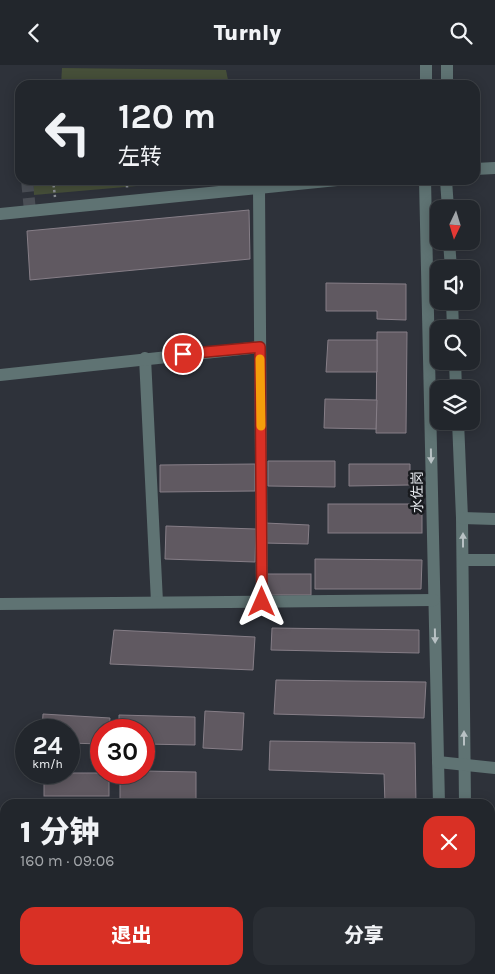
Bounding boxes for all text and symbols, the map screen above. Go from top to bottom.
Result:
icon: back [20,19,48,47]
icon: search [447,19,475,47]
text: Turnly [214,20,281,46]
text: 120 m [118,96,216,137]
icon: left [35,100,100,165]
text: 左转 [118,144,162,170]
north arrow [430,200,480,250]
map controls [430,200,480,430]
button: sound [430,260,480,310]
button: search [430,320,480,370]
pin [162,333,204,375]
icon: arrive [169,340,197,368]
button: layers [430,380,480,430]
one-way arrow [427,448,435,464]
street label: 水佐岗 [409,471,426,513]
one-way arrow [459,532,467,548]
position arrow [235,575,287,627]
one-way arrow [431,628,439,644]
speed limit sign: 30 [90,719,155,784]
one-way arrow [460,729,468,745]
text: 24 [32,731,63,760]
text: km/h [32,757,63,771]
text: 1 分钟 [20,814,100,850]
button: close [423,816,475,868]
text: 160 m · 09:06 [20,851,114,870]
button: 退出 [20,907,243,965]
button: 分享 [253,907,475,965]

